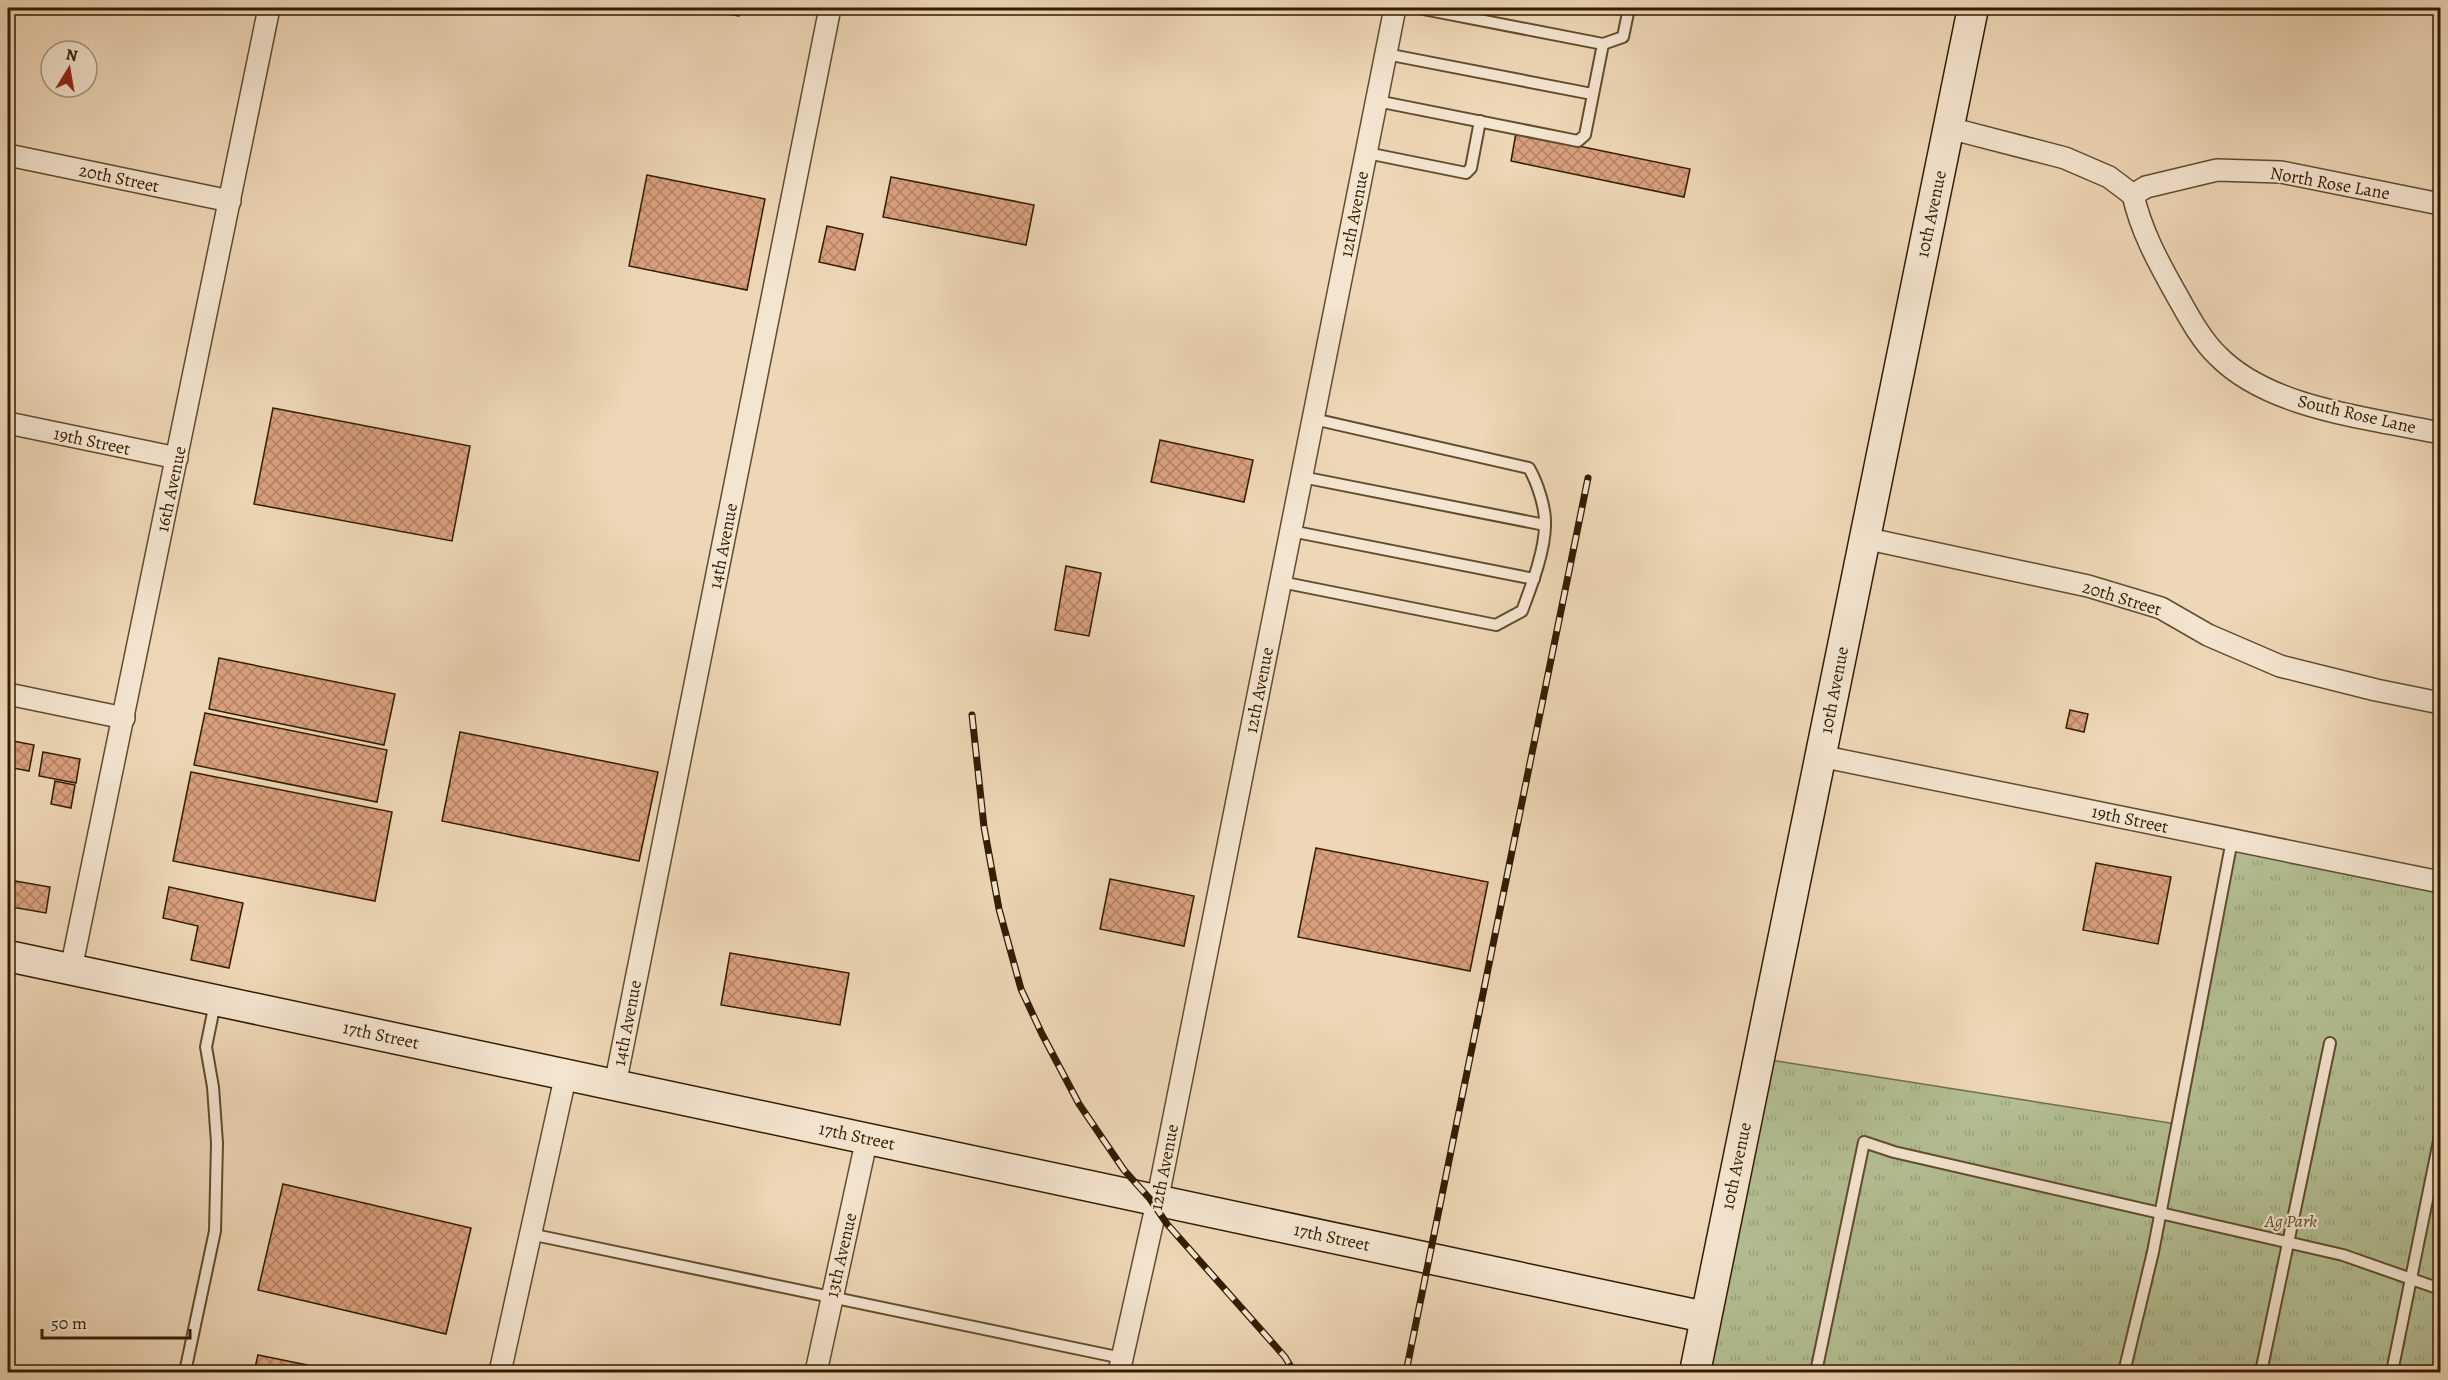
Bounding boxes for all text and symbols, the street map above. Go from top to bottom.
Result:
north arrow [39,39,99,99]
text: N [64,43,80,67]
street label: 20th Street [77,158,161,198]
street label: North Rose Lane [2268,161,2392,205]
street label: 10th Avenue [1910,168,1952,260]
street label: 12th Avenue [1334,169,1374,259]
street label: South Rose Lane [2295,389,2419,439]
street label: 19th Street [51,421,133,461]
street label: 16th Avenue [150,444,192,534]
street label: 14th Avenue [703,501,743,591]
street label: 20th Street [2080,575,2165,621]
street label: 10th Avenue [1814,644,1854,736]
street label: 12th Avenue [1239,645,1279,735]
street label: 19th Street [2089,799,2171,839]
street label: 14th Avenue [607,978,647,1068]
street label: 17th Street [341,1015,421,1055]
street label: 17th Street [817,1116,897,1156]
street label: 10th Avenue [1715,1120,1757,1212]
street label: 12th Avenue [1144,1122,1184,1212]
park label: Ag Park [2264,1209,2317,1233]
street label: 13th Avenue [820,1210,862,1300]
street label: 17th Street [1292,1217,1372,1257]
scale bar [42,1302,190,1340]
text: 50 m [51,1311,87,1335]

